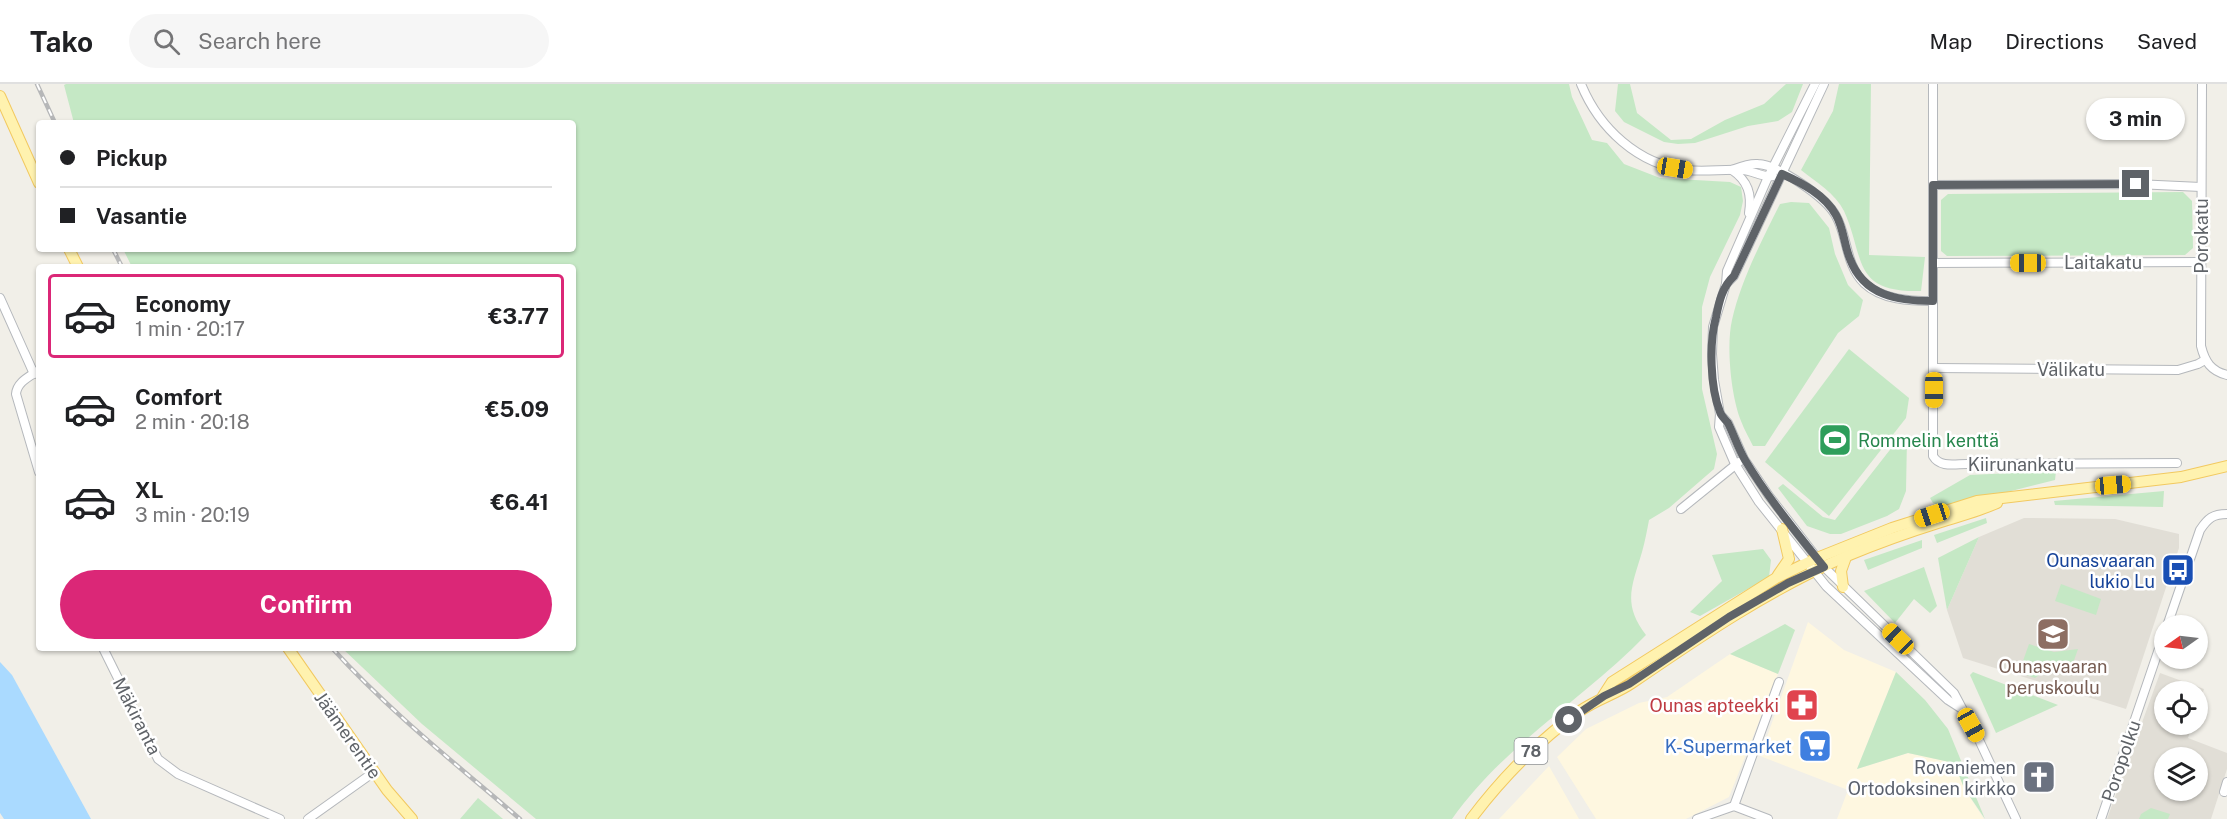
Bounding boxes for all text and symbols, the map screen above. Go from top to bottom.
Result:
search box [129,14,549,68]
text: Tako [30,25,93,58]
icon: search [150,25,183,58]
text: Search here [198,28,322,54]
text: Map [1930,29,1972,54]
text: Directions [2005,29,2104,54]
text: Saved [2137,29,2197,54]
callout: 3 min [2086,97,2186,139]
text: 3 min [2109,107,2162,131]
text: Pickup [96,145,167,171]
car [1656,156,1694,180]
route end [2122,170,2149,197]
street label: Porokatu [2191,198,2212,274]
text: Vasantie [96,203,187,229]
street label: Laitakatu [2064,252,2142,273]
car [2010,254,2046,272]
icon: car [63,289,117,343]
text: Economy [135,291,231,317]
text: €3.77 [488,303,549,329]
text: 1 min · 20:17 [135,317,245,341]
street label: Välikatu [2037,359,2105,380]
car [1925,372,1943,408]
icon: car [63,382,117,436]
text: Comfort [135,384,222,410]
text: €5.09 [485,396,549,422]
text: 2 min · 20:18 [135,410,250,434]
sports icon: Rommelin kenttä [1817,422,1853,458]
place label: Rommelin kenttä [1858,430,1999,451]
street label: Kiirunankatu [1968,454,2074,475]
car [2094,474,2132,496]
icon: car [63,475,117,529]
text: XL [135,477,163,503]
text: €6.41 [490,489,549,515]
car [1912,501,1952,529]
text: 3 min · 20:19 [135,503,250,527]
place label: Ounasvaaran lukio Lu [2046,550,2155,592]
bus stop icon: Ounasvaaran lukio Lu [2160,552,2196,588]
button: Confirm [60,570,552,639]
north arrow [2154,615,2208,669]
map controls [2154,615,2208,801]
school or university icon: Ounasvaaran peruskoulu [2035,616,2071,652]
car [1879,620,1917,658]
place label: Ounasvaaran peruskoulu [1999,656,2107,698]
street label: Mäkiranta [109,674,165,758]
button: locate [2154,681,2208,735]
street label: Jäämerentie [310,687,386,783]
pharmacy icon: Ounas apteekki [1784,687,1820,723]
place label: Ounas apteekki [1650,695,1779,716]
car [1954,705,1988,745]
route start [1555,706,1582,733]
street label: Poropolku [2097,717,2145,805]
supermarket icon: K-Supermarket [1797,728,1833,764]
place label: K-Supermarket [1665,736,1792,757]
road number: 78 [1514,738,1547,764]
button: layers [2154,747,2208,801]
place label: Rovaniemen Ortodoksinen kirkko [1848,757,2016,799]
church icon: Rovaniemen Ortodoksinen kirkko [2021,759,2057,795]

